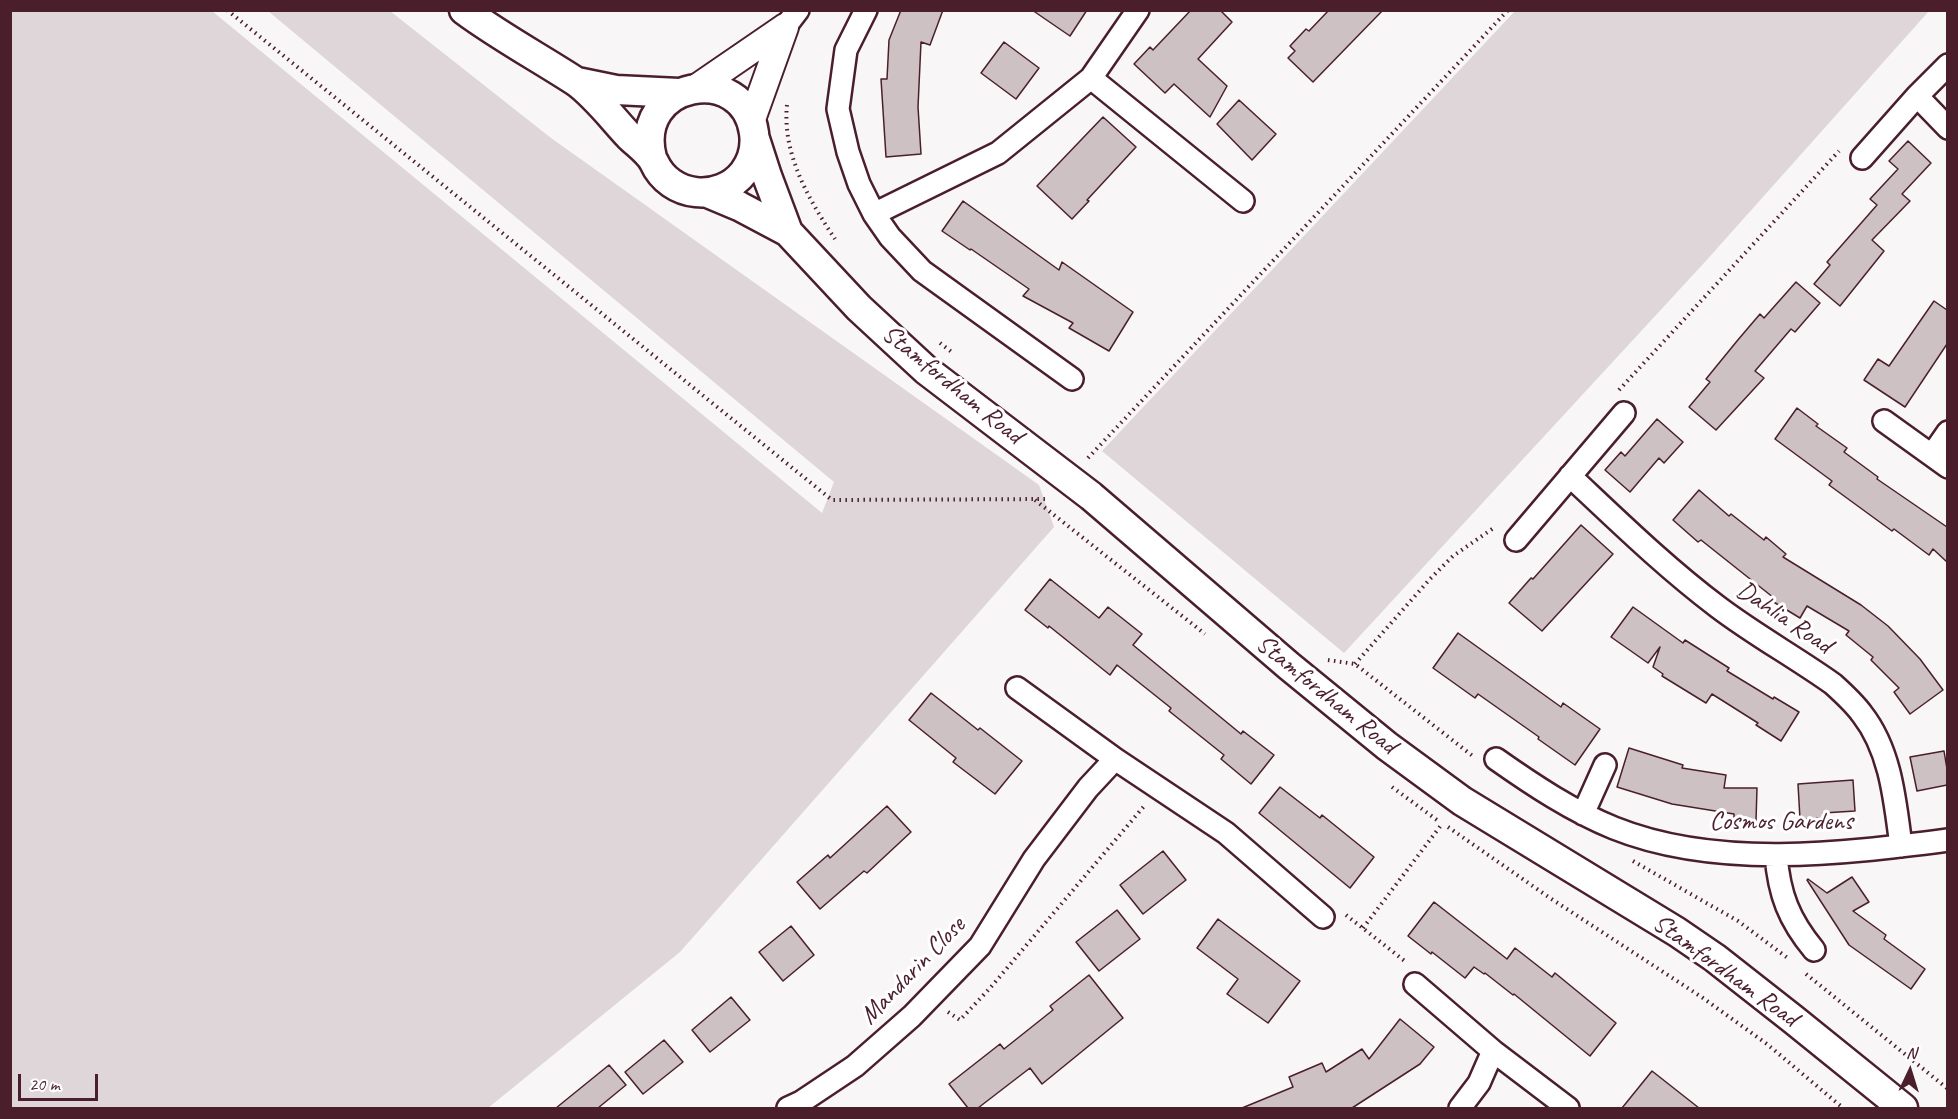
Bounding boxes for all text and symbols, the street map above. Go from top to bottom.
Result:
street label: Stamfordham Road [875,319,1029,451]
street label: Dahlia Road [1730,575,1838,661]
street label: Stamfordham Road [1249,629,1403,761]
street label: Cosmos Gardens [1709,806,1853,838]
street label: Stamfordham Road [1646,908,1804,1034]
street label: Mandarin Close [854,911,972,1031]
north arrow [1880,1041,1940,1101]
text: N [1906,1043,1917,1063]
scale bar [21,1062,100,1100]
text: 20 m [29,1073,60,1095]

